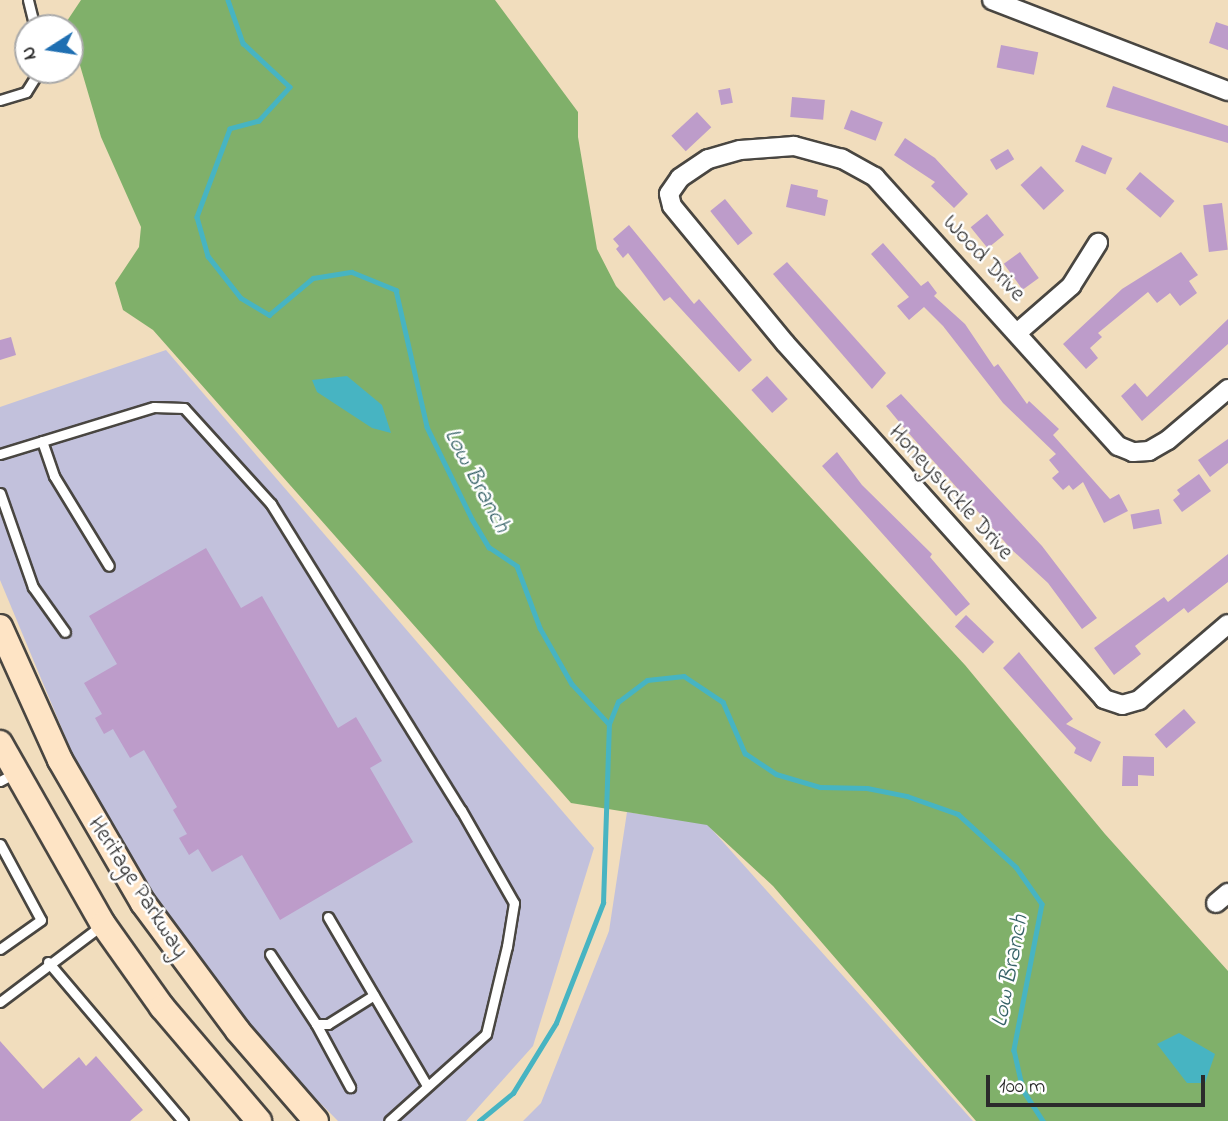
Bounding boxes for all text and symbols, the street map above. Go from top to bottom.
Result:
north arrow [14,14,84,84]
text: N [15,44,44,62]
street label: Wood Drive [936,210,1030,308]
street label: Honeysuckle Drive [882,420,1018,566]
water label: Low Branch [437,424,515,538]
street label: Heritage Parkway [81,812,193,964]
water label: Low Branch [986,913,1036,1029]
scale bar [990,1062,1209,1106]
text: 100 m [999,1072,1045,1102]

